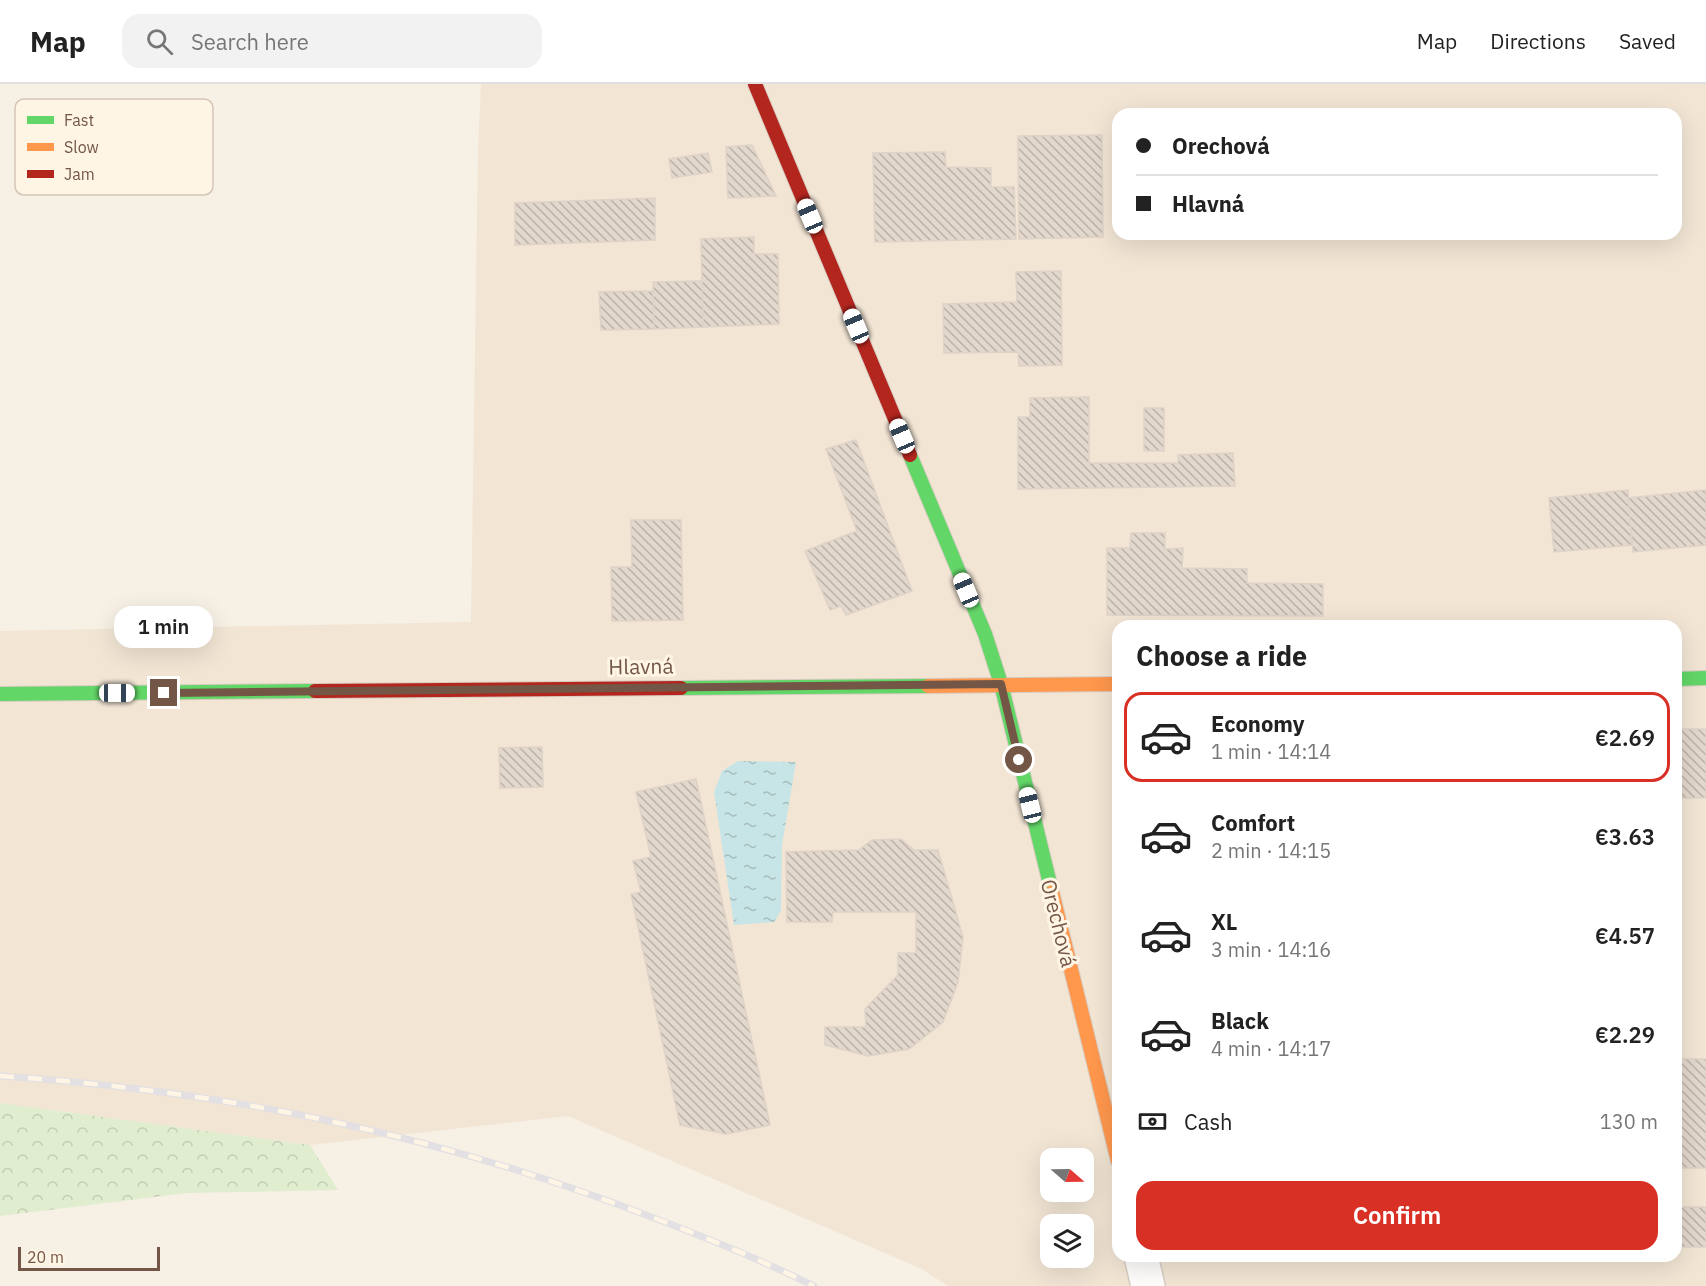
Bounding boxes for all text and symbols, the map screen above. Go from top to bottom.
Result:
search box [122,14,542,68]
text: Map [30,23,86,60]
icon: search [143,25,176,58]
text: Search here [191,27,309,56]
text: Map [1417,27,1457,55]
text: Directions [1490,27,1586,55]
text: Saved [1619,27,1676,55]
legend [15,99,213,195]
text: Fast [64,110,94,130]
text: Orechová [1172,131,1270,160]
text: Slow [64,137,99,157]
text: Jam [64,164,95,184]
text: Hlavná [1172,189,1244,218]
car [795,196,825,236]
car [841,306,871,346]
car [887,416,917,456]
car [951,570,981,610]
callout: 1 min [114,606,213,648]
text: 1 min [138,613,189,640]
text: Choose a ride [1136,638,1307,673]
street label: Hlavná [608,651,674,681]
route end [150,679,177,706]
car [99,684,135,702]
text: Economy [1211,709,1305,738]
icon: car [1139,710,1193,764]
text: €2.69 [1595,723,1655,752]
text: 1 min · 14:14 [1211,738,1331,765]
route start [1005,746,1032,773]
car [1017,785,1043,825]
text: Comfort [1211,808,1295,837]
icon: car [1139,809,1193,863]
text: €3.63 [1595,822,1655,851]
text: 2 min · 14:15 [1211,837,1331,864]
street label: Orechová [1035,876,1083,970]
text: XL [1211,907,1237,936]
icon: car [1139,908,1193,962]
text: €4.57 [1595,921,1655,950]
text: 3 min · 14:16 [1211,936,1331,963]
text: Black [1211,1006,1269,1035]
icon: car [1139,1007,1193,1061]
text: €2.29 [1595,1020,1655,1049]
text: 4 min · 14:17 [1211,1035,1331,1062]
icon: cash [1136,1105,1169,1138]
text: Cash [1184,1107,1233,1136]
text: 130 m [1600,1108,1658,1135]
north arrow [1040,1148,1094,1202]
map controls [1040,1148,1094,1268]
button: Confirm [1136,1181,1658,1250]
button: layers [1040,1214,1094,1268]
scale bar [18,1244,160,1272]
text: 20 m [27,1247,64,1267]

